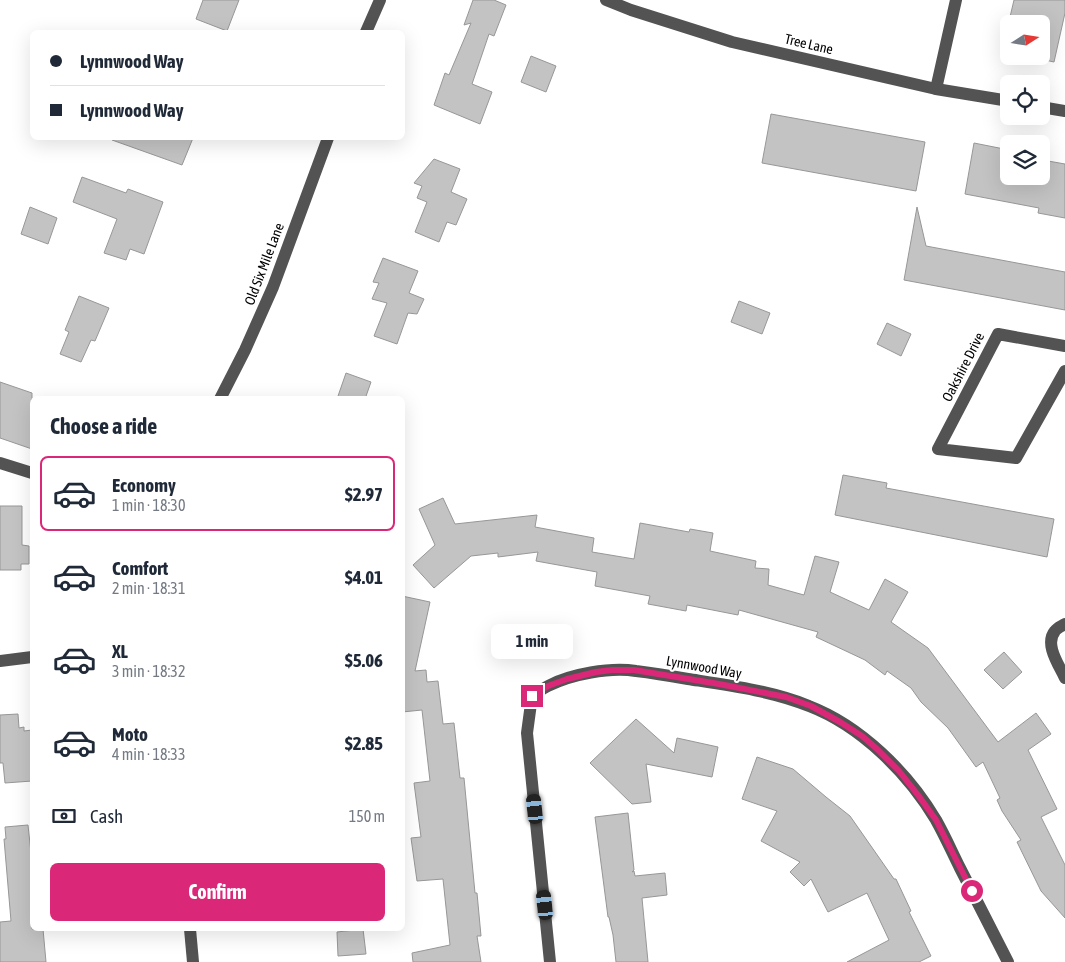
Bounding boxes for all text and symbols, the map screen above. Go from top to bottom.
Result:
north arrow [1000,15,1050,65]
map controls [1000,15,1050,185]
street label: Tree Lane [783,31,835,57]
text: Lynnwood Way [80,50,184,72]
button: locate [1000,75,1050,125]
text: Lynnwood Way [80,99,184,121]
button: layers [1000,135,1050,185]
street label: Old Six Mile Lane [241,221,287,307]
street label: Oakshire Drive [939,330,987,404]
text: Choose a ride [50,413,157,439]
icon: car [52,471,97,516]
text: Economy [112,474,176,496]
text: $2.97 [345,483,383,505]
text: 1 min · 18:30 [112,496,185,514]
icon: car [52,554,97,599]
text: Comfort [112,557,168,579]
text: $4.01 [345,566,383,588]
text: 2 min · 18:31 [112,579,185,597]
callout: 1 min [491,624,573,658]
text: 1 min [516,632,548,650]
icon: car [52,637,97,682]
text: XL [112,640,128,662]
text: $5.06 [345,649,383,671]
street label: Lynnwood Way [665,652,743,682]
text: 3 min · 18:32 [112,662,185,680]
route end [521,685,543,707]
icon: car [52,720,97,765]
text: Moto [112,723,148,745]
text: $2.85 [345,732,383,754]
text: 4 min · 18:33 [112,745,185,763]
car [525,793,544,825]
icon: cash [50,802,78,830]
text: Cash [90,805,123,827]
text: 150 m [349,807,385,825]
button: Confirm [50,863,385,921]
route start [961,880,983,902]
car [535,889,554,921]

